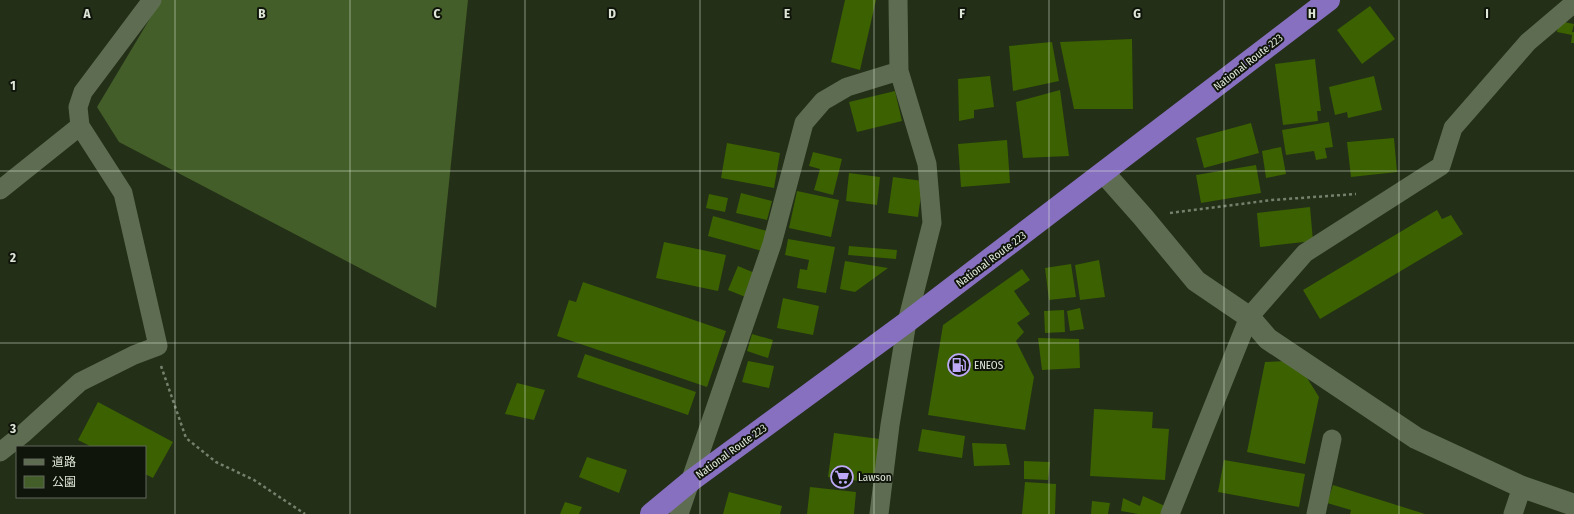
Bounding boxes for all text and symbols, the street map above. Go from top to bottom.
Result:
text: A [82,6,91,21]
text: B [258,6,266,21]
text: C [434,6,441,21]
text: D [608,6,616,21]
text: E [784,6,790,21]
text: F [959,6,965,21]
text: G [1133,6,1141,21]
text: H [1308,6,1316,21]
text: I [1485,6,1489,21]
street label: National Route 223 [1211,31,1286,93]
text: 1 [10,78,16,93]
street label: National Route 223 [954,229,1029,290]
text: 2 [9,250,16,265]
fuel station icon: ENEOS [946,352,972,378]
place label: ENEOS [974,359,1004,372]
text: 3 [9,421,16,436]
street label: National Route 223 [693,421,769,481]
legend [16,446,146,498]
text: 道路 [52,455,76,469]
supermarket icon: Lawson [829,464,855,490]
place label: Lawson [858,471,892,484]
text: 公園 [52,475,76,489]

